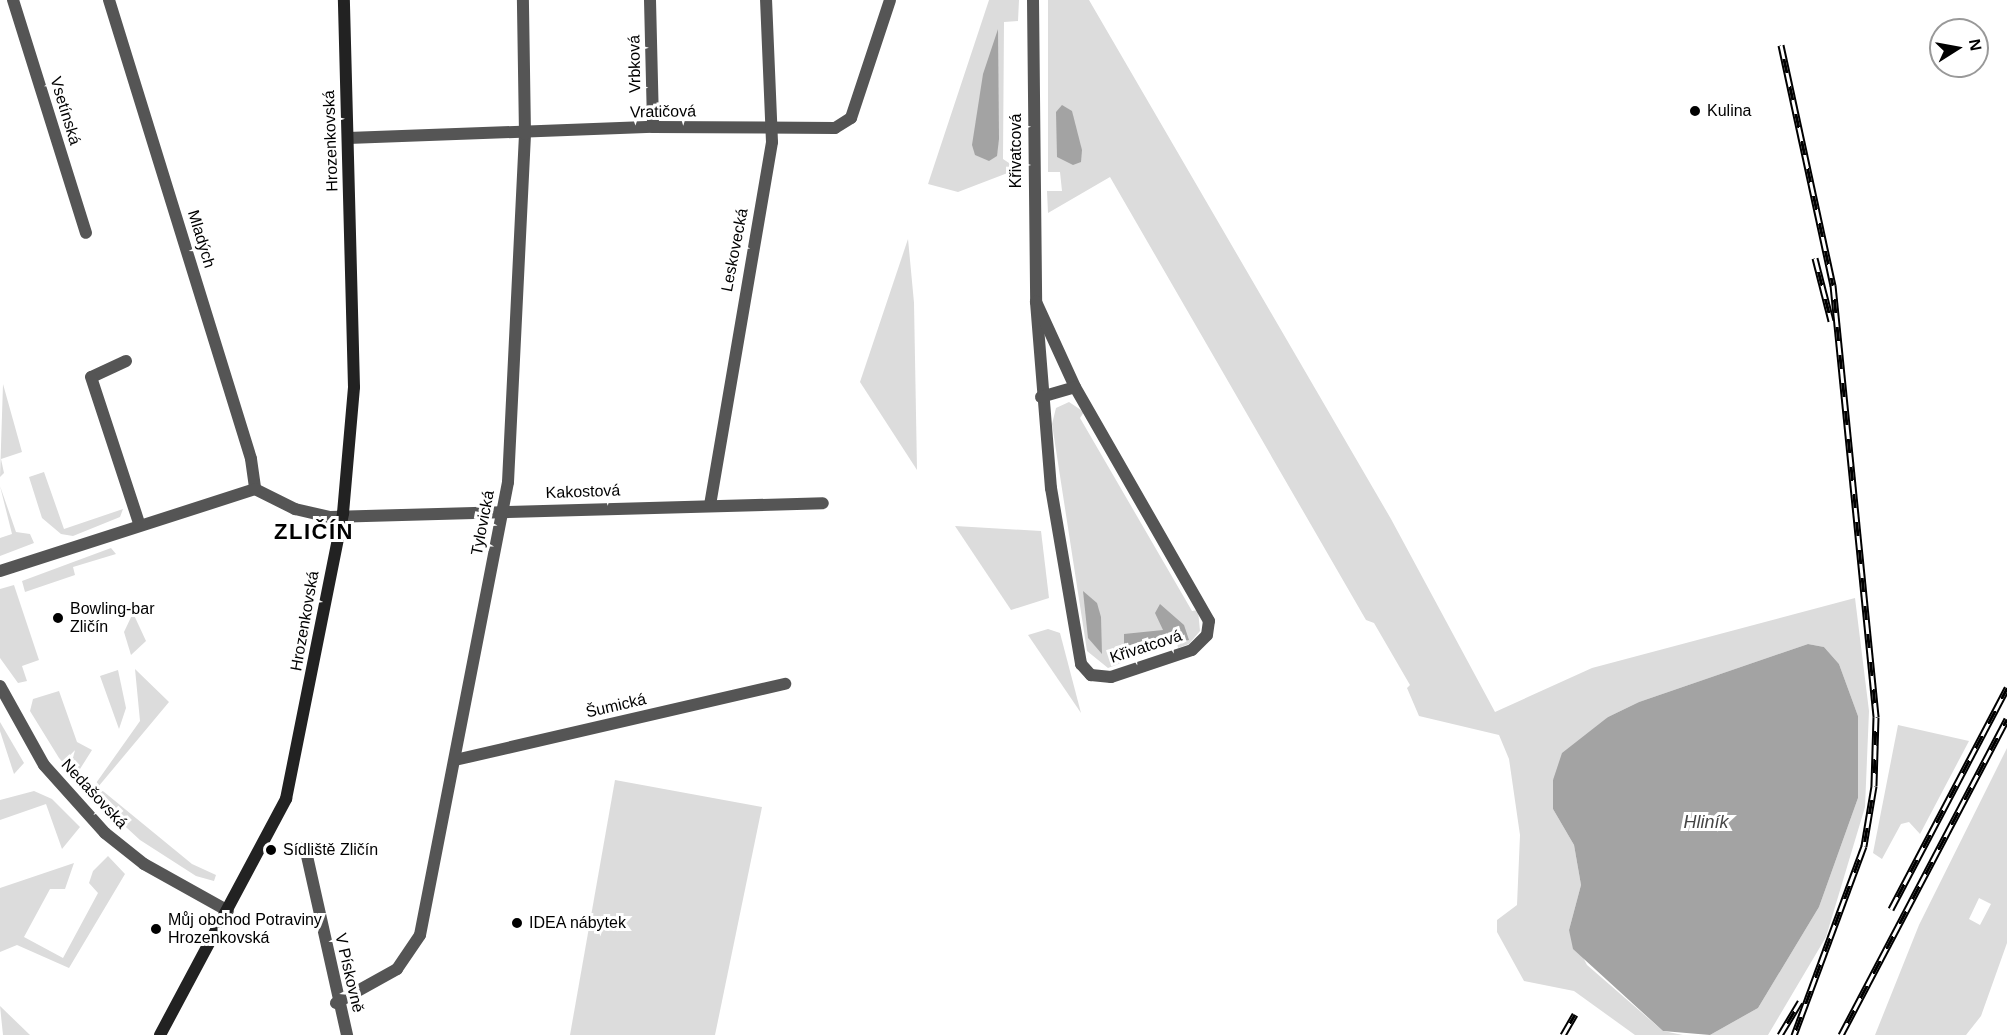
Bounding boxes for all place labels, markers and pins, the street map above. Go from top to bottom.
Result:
place label: Kulina [1707,101,1751,121]
marker: Kulina [1688,104,1702,118]
place label: Bowling-bar Zličín [70,599,154,637]
marker: Bowling-bar Zličín [51,611,65,625]
place label: Sídliště Zličín [283,840,378,860]
marker: Sídliště Zličín [264,843,278,857]
place label: Můj obchod Potraviny Hrozenkovská [168,910,322,948]
place label: IDEA nábytek [529,913,627,933]
marker: IDEA nábytek [510,916,524,930]
marker: Můj obchod Potraviny Hrozenkovská [149,922,163,936]

